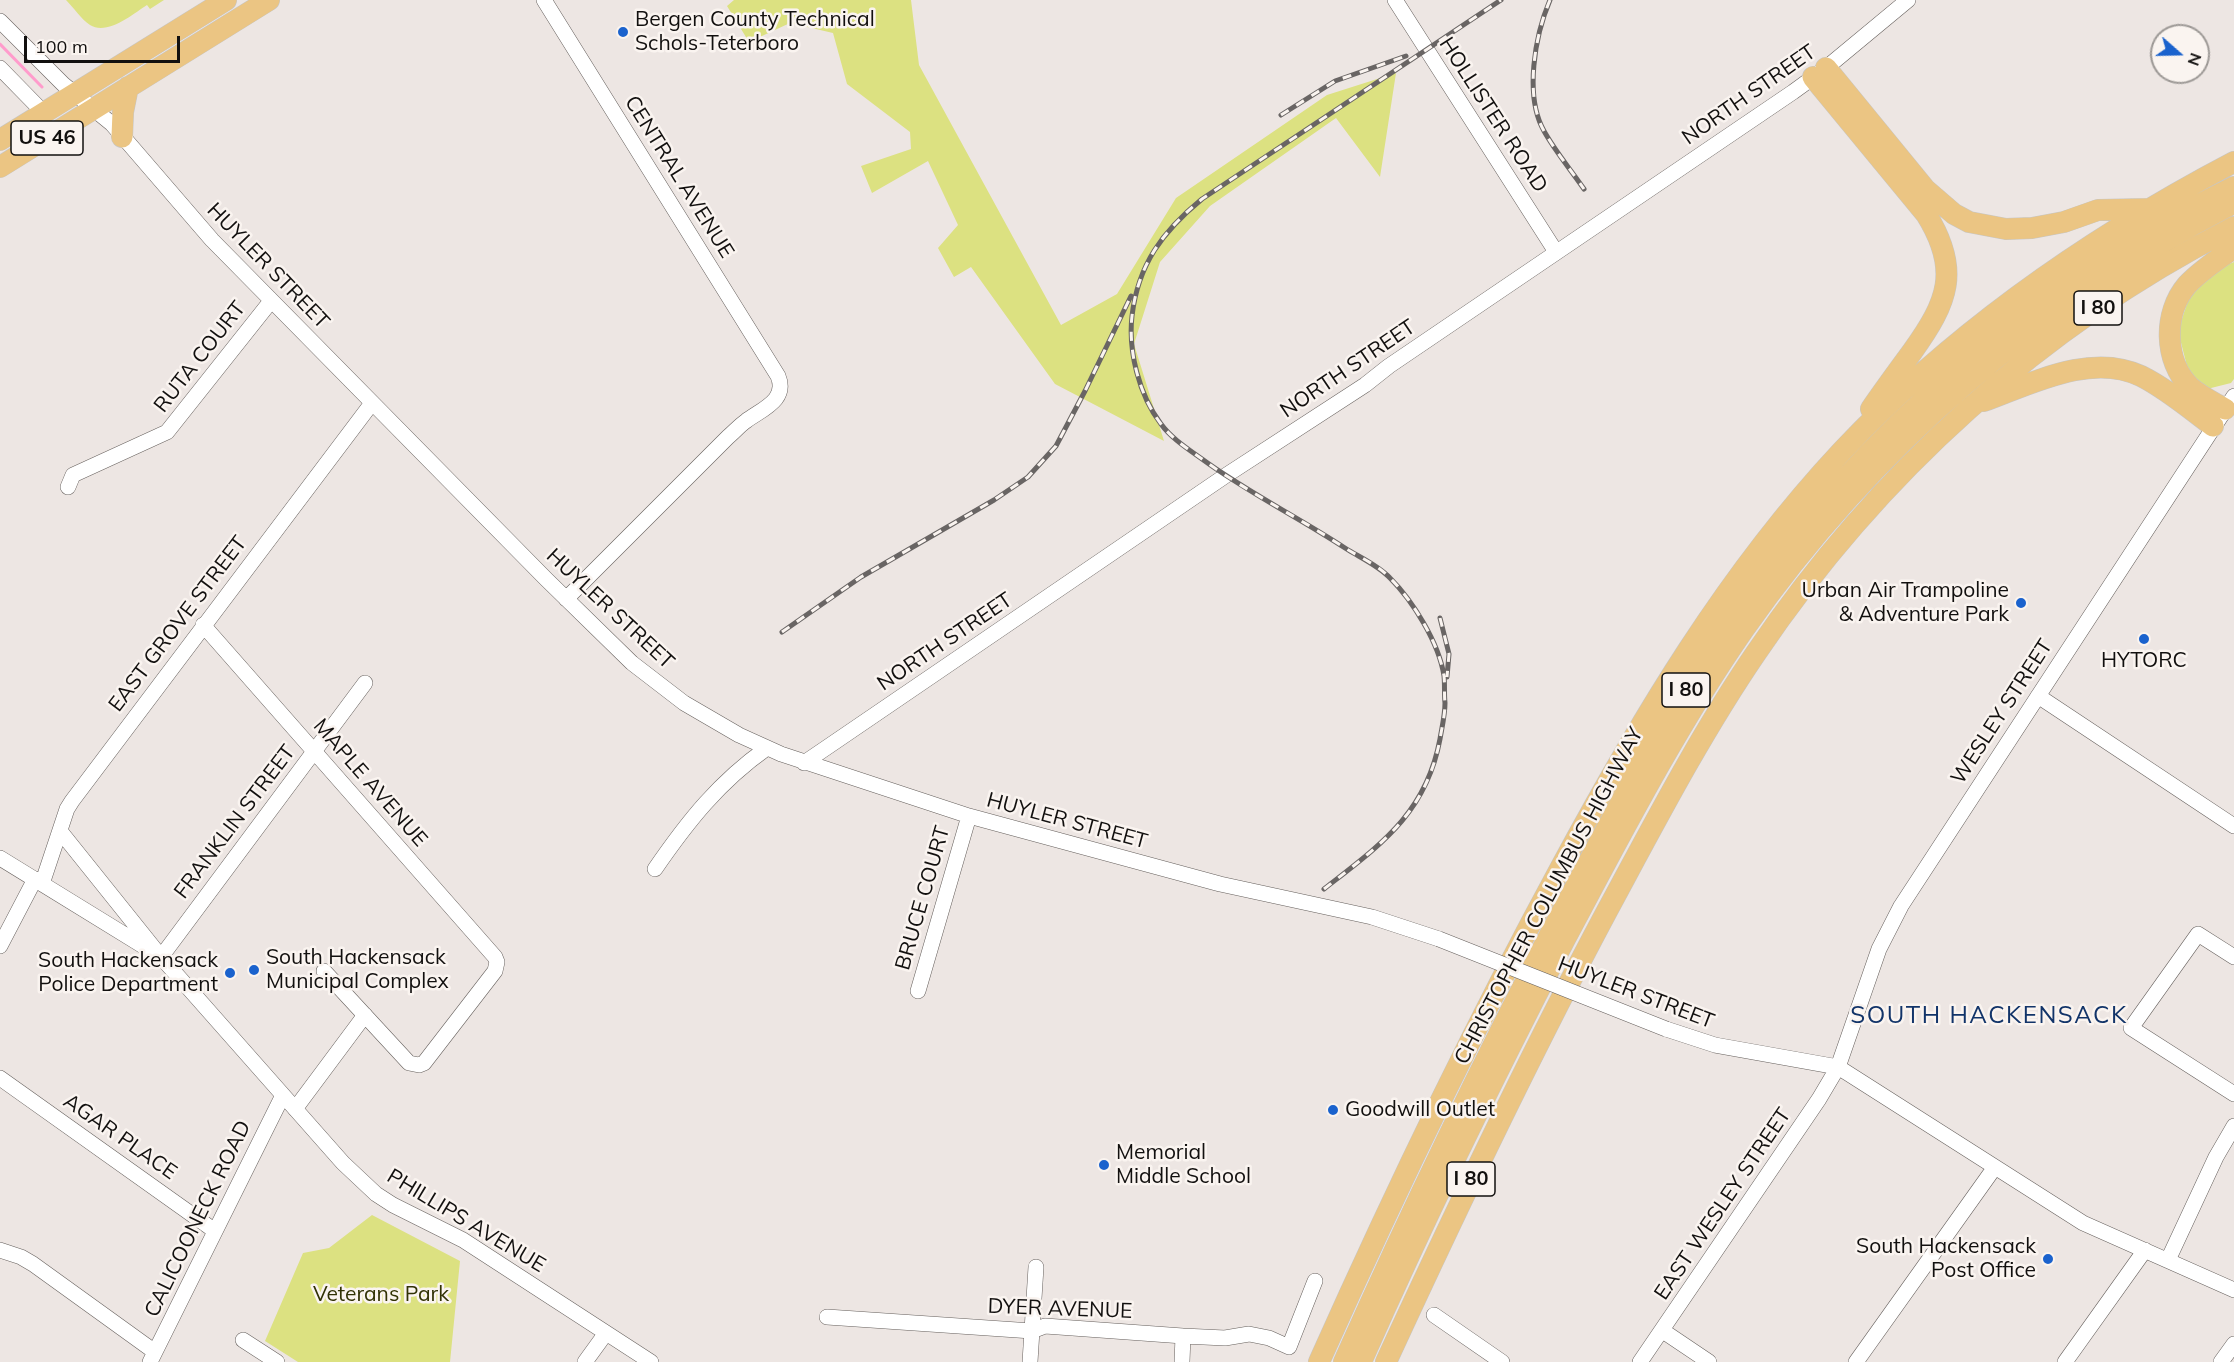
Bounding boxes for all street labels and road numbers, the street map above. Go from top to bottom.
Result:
street label: HOLLISTER ROAD [1433,33,1553,197]
street label: NORTH STREET [1677,40,1821,150]
street label: CENTRAL AVENUE [619,91,739,263]
road number: US 46 [11,121,83,155]
street label: HUYLER STREET [202,198,334,334]
road number: I 80 [2074,291,2122,325]
street label: RUTA COURT [149,296,251,418]
street label: NORTH STREET [1276,315,1420,423]
street label: EAST GROVE STREET [104,531,252,717]
street label: HUYLER STREET [541,543,679,675]
street label: NORTH STREET [873,588,1017,696]
street label: WESLEY STREET [1946,635,2058,789]
road number: I 80 [1662,673,1710,707]
street label: MAPLE AVENUE [308,714,432,852]
street label: CHRISTOPHER COLUMBUS HIGHWAY [1449,723,1649,1069]
street label: FRANKLIN STREET [169,740,301,904]
street label: HUYLER STREET [984,787,1150,855]
street label: BRUCE COURT [890,823,956,973]
street label: HUYLER STREET [1554,952,1718,1034]
street label: AGAR PLACE [58,1089,182,1185]
street label: EAST WESLEY STREET [1649,1103,1797,1305]
street label: CALICOONECK ROAD [139,1117,257,1321]
road number: I 80 [1447,1162,1495,1196]
street label: PHILLIPS AVENUE [382,1164,550,1278]
street label: DYER AVENUE [987,1294,1133,1324]

